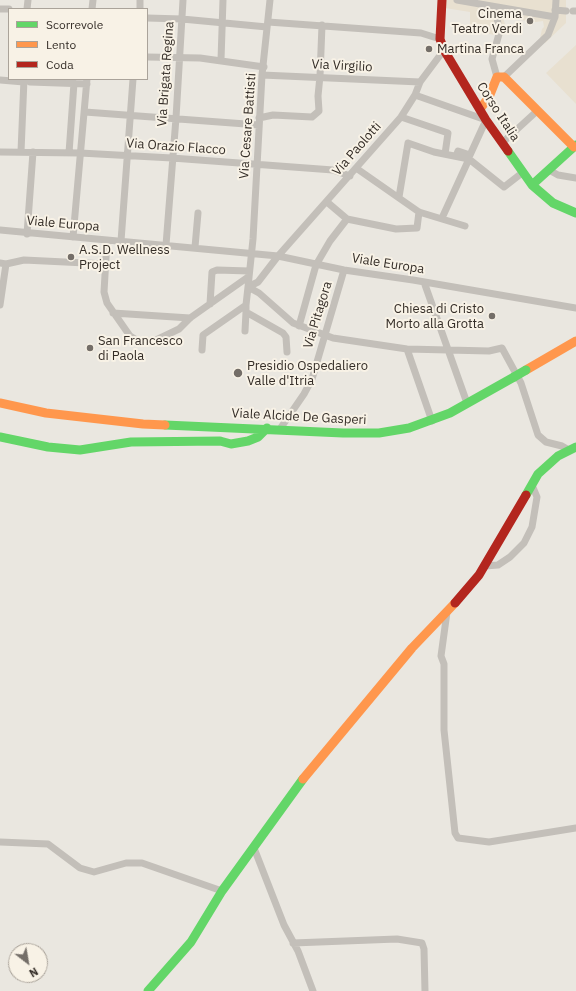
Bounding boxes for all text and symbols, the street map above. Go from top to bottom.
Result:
place label: Cinema Teatro Verdi [452,6,522,37]
legend [8,8,148,80]
marker: Cinema Teatro Verdi [525,16,535,26]
text: Scorrevole [46,17,103,32]
street label: Via Brigata Regina [155,21,177,127]
text: Lento [46,37,76,52]
place label: Martina Franca [437,41,524,57]
marker: Martina Franca [424,44,434,54]
text: Coda [46,57,74,72]
street label: Via Virgilio [311,57,373,75]
street label: Via Cesare Battisti [237,72,259,180]
street label: Corso Italia [473,80,523,144]
street label: Via Paolotti [329,119,385,179]
street label: Via Orazio Flacco [126,136,226,158]
street label: Viale Europa [26,213,100,235]
place label: A.S.D. Wellness Project [79,242,170,273]
street label: Viale Europa [351,251,425,277]
marker: A.S.D. Wellness Project [66,252,76,262]
street label: Via Pitagora [300,279,336,351]
place label: Chiesa di Cristo Morto alla Grotta [386,301,484,332]
marker: Chiesa di Cristo Morto alla Grotta [487,311,497,321]
place label: San Francesco di Paola [98,333,183,364]
marker: San Francesco di Paola [85,343,95,353]
place label: Presidio Ospedaliero Valle d'Itria [247,358,368,389]
marker: Presidio Ospedaliero Valle d'Itria [232,367,244,379]
street label: Viale Alcide De Gasperi [231,406,367,428]
north arrow [8,943,48,983]
text: N [27,964,41,980]

